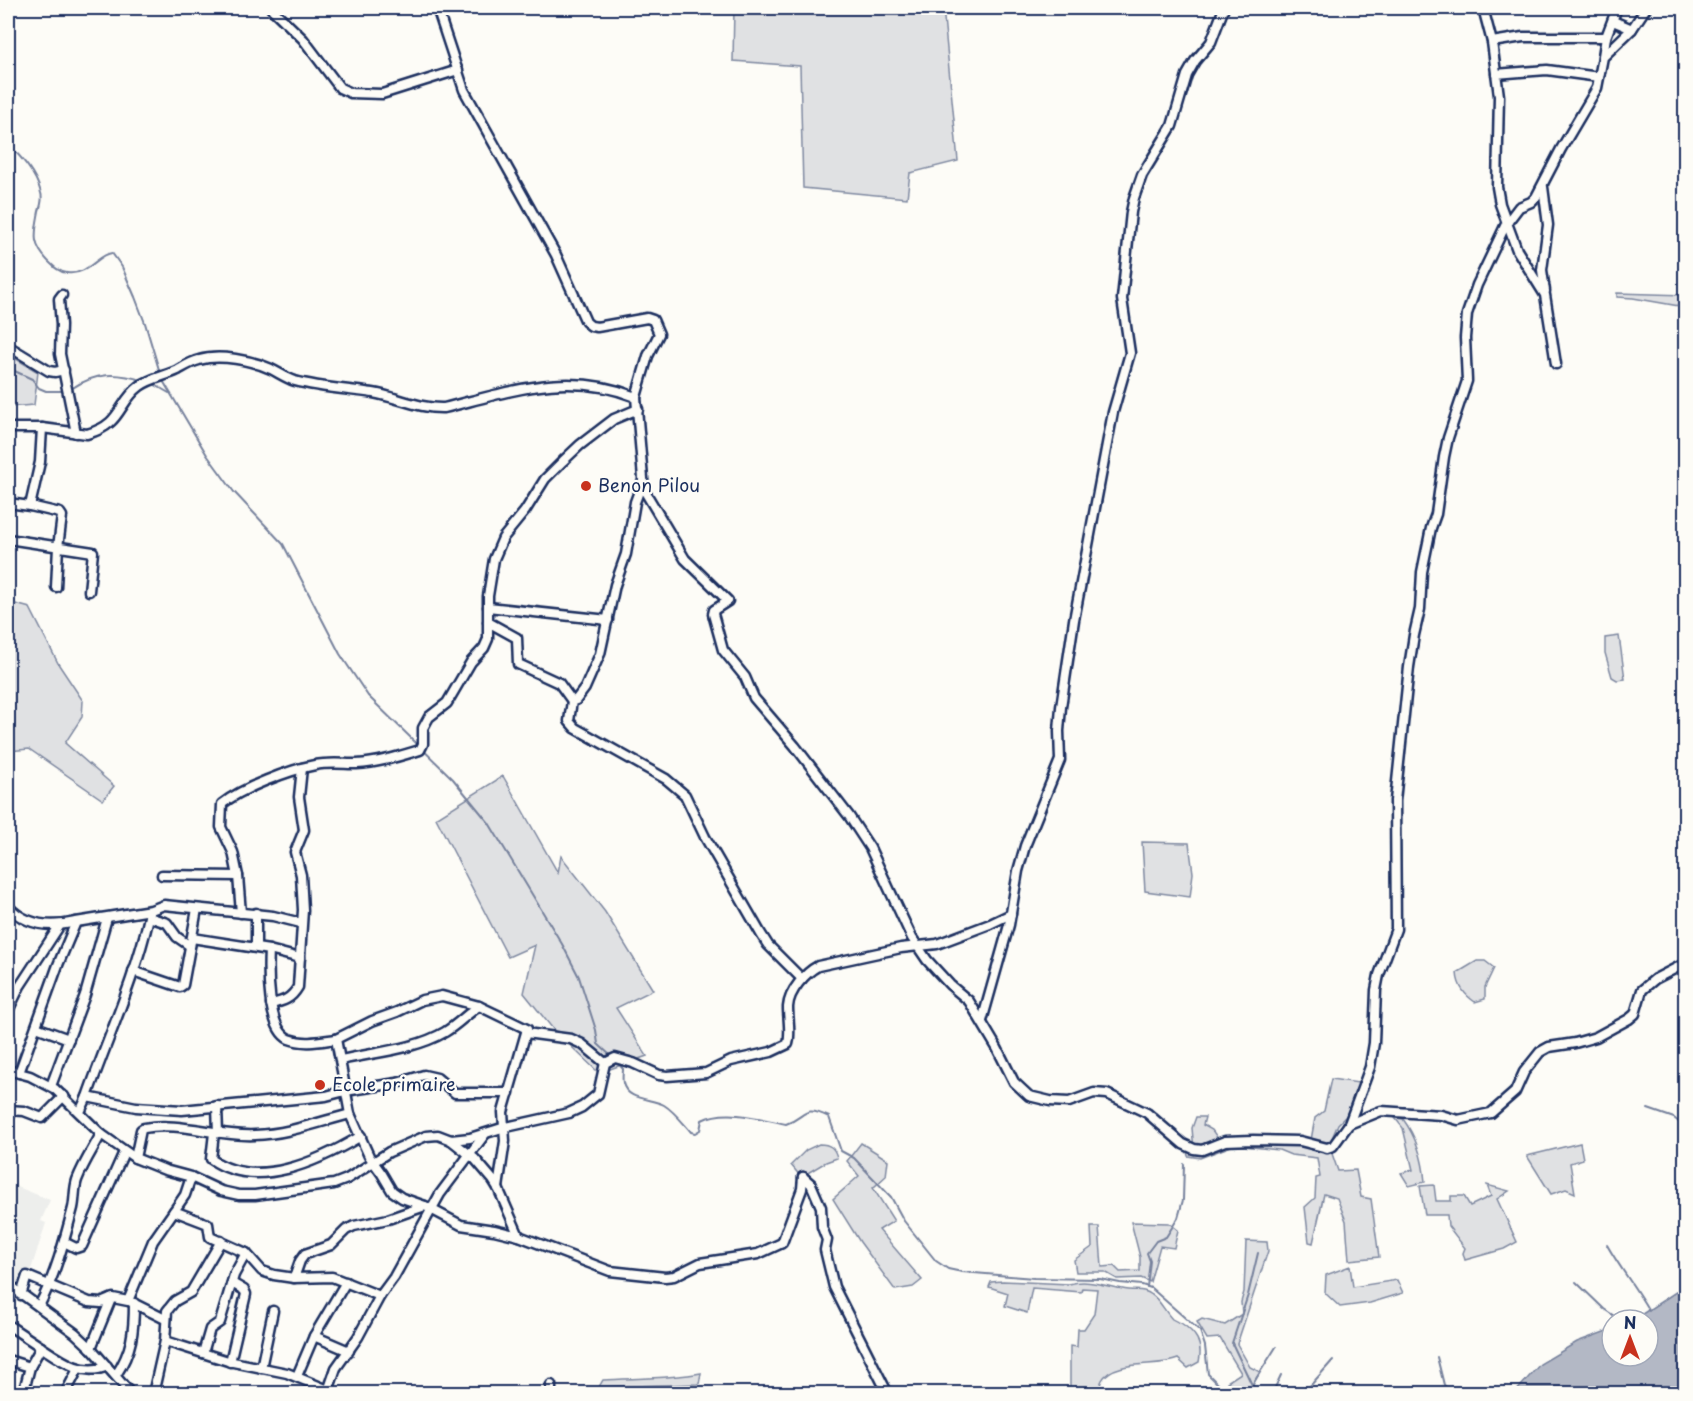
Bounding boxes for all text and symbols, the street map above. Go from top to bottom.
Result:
place label: Benon Pilou [598,471,700,498]
marker: Benon Pilou [579,479,593,493]
place label: Ecole primaire [332,1070,456,1097]
marker: Ecole primaire [313,1078,327,1092]
north arrow [1600,1308,1660,1368]
text: N [1624,1310,1636,1334]

